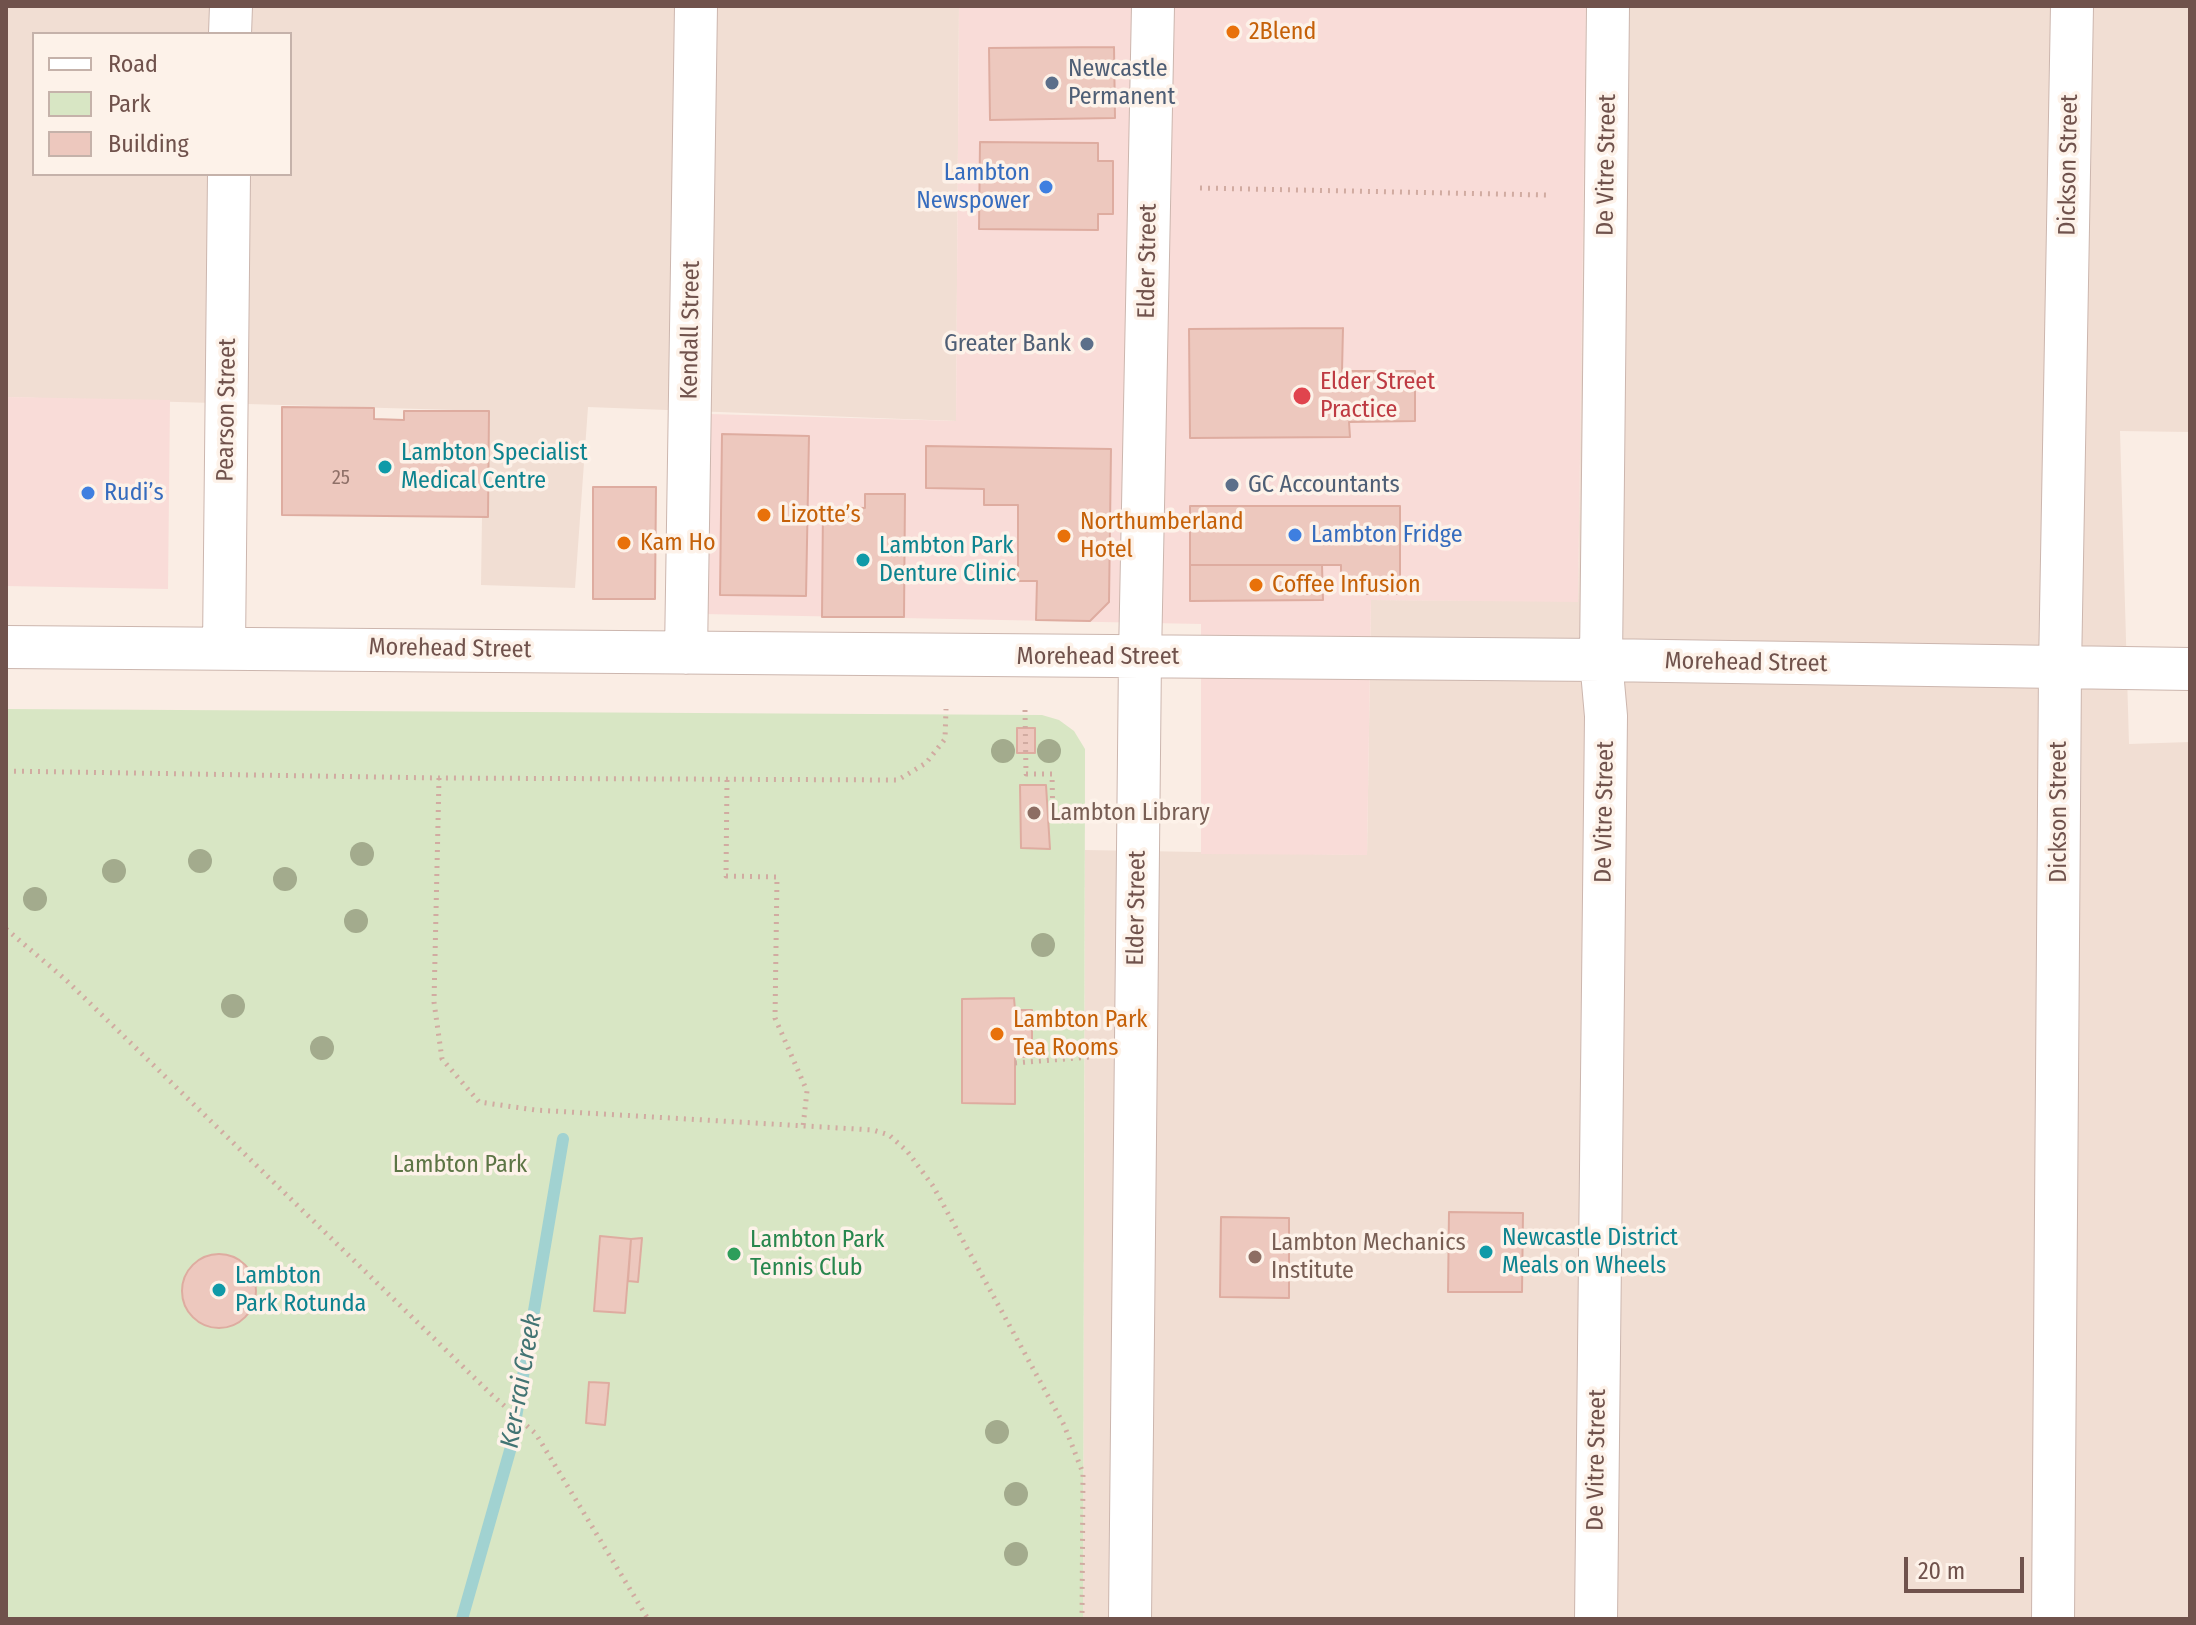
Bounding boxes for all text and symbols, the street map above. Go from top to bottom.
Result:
place label: 2Blend [1249,18,1316,46]
marker: 2Blend [1224,23,1242,41]
legend [32,32,292,176]
text: Road [108,50,158,78]
place label: Newcastle Permanent [1068,55,1175,111]
marker: Newcastle Permanent [1043,74,1061,92]
text: Park [108,90,151,118]
street label: De Vitre Street [1591,94,1623,236]
street label: Dickson Street [2053,94,2085,236]
text: Building [108,130,189,158]
place label: Lambton Newspower [916,159,1030,215]
marker: Lambton Newspower [1037,178,1055,196]
street label: Elder Street [1133,203,1163,319]
street label: Kendall Street [675,260,707,400]
place label: Greater Bank [944,330,1071,358]
marker: Greater Bank [1078,335,1096,353]
street label: Pearson Street [211,338,243,482]
place label: Elder Street Practice [1320,368,1435,424]
marker: Elder Street Practice [1291,385,1313,407]
place label: Lambton Specialist Medical Centre [401,439,588,495]
marker: Lambton Specialist Medical Centre [376,458,394,476]
house number: 25 [332,466,350,490]
place label: GC Accountants [1248,471,1400,499]
marker: GC Accountants [1223,476,1241,494]
place label: Rudi’s [104,479,164,507]
marker: Rudi’s [79,484,97,502]
place label: Lizotte’s [780,501,861,529]
marker: Lizotte’s [755,506,773,524]
place label: Northumberland Hotel [1080,508,1244,564]
place label: Lambton Fridge [1311,521,1463,549]
marker: Lambton Fridge [1286,526,1304,544]
marker: Northumberland Hotel [1055,527,1073,545]
place label: Kam Ho [640,529,716,557]
place label: Lambton Park Denture Clinic [879,532,1016,588]
marker: Kam Ho [615,534,633,552]
marker: Lambton Park Denture Clinic [854,551,872,569]
place label: Coffee Infusion [1272,571,1421,599]
marker: Coffee Infusion [1247,576,1265,594]
street label: Morehead Street [368,633,532,665]
street label: Morehead Street [1017,643,1179,671]
street label: Morehead Street [1664,647,1828,679]
street label: De Vitre Street [1589,741,1621,883]
street label: Dickson Street [2045,741,2073,883]
place label: Lambton Library [1050,799,1210,827]
marker: Lambton Library [1025,804,1043,822]
street label: Elder Street [1122,850,1152,966]
place label: Lambton Park Tea Rooms [1013,1006,1147,1062]
marker: Lambton Park Tea Rooms [988,1025,1006,1043]
park label: Lambton Park [393,1151,527,1179]
place label: Newcastle District Meals on Wheels [1502,1224,1678,1280]
place label: Lambton Park Tennis Club [750,1226,884,1282]
place label: Lambton Mechanics Institute [1271,1229,1466,1285]
marker: Newcastle District Meals on Wheels [1477,1243,1495,1261]
marker: Lambton Park Tennis Club [725,1245,743,1263]
marker: Lambton Mechanics Institute [1246,1248,1264,1266]
place label: Lambton Park Rotunda [235,1262,366,1318]
marker: Lambton Park Rotunda [210,1281,228,1299]
water label: Ker-rai Creek [495,1311,549,1451]
street label: De Vitre Street [1581,1389,1613,1531]
scale bar [1908,1541,2028,1591]
text: 20 m [1918,1557,1965,1585]

